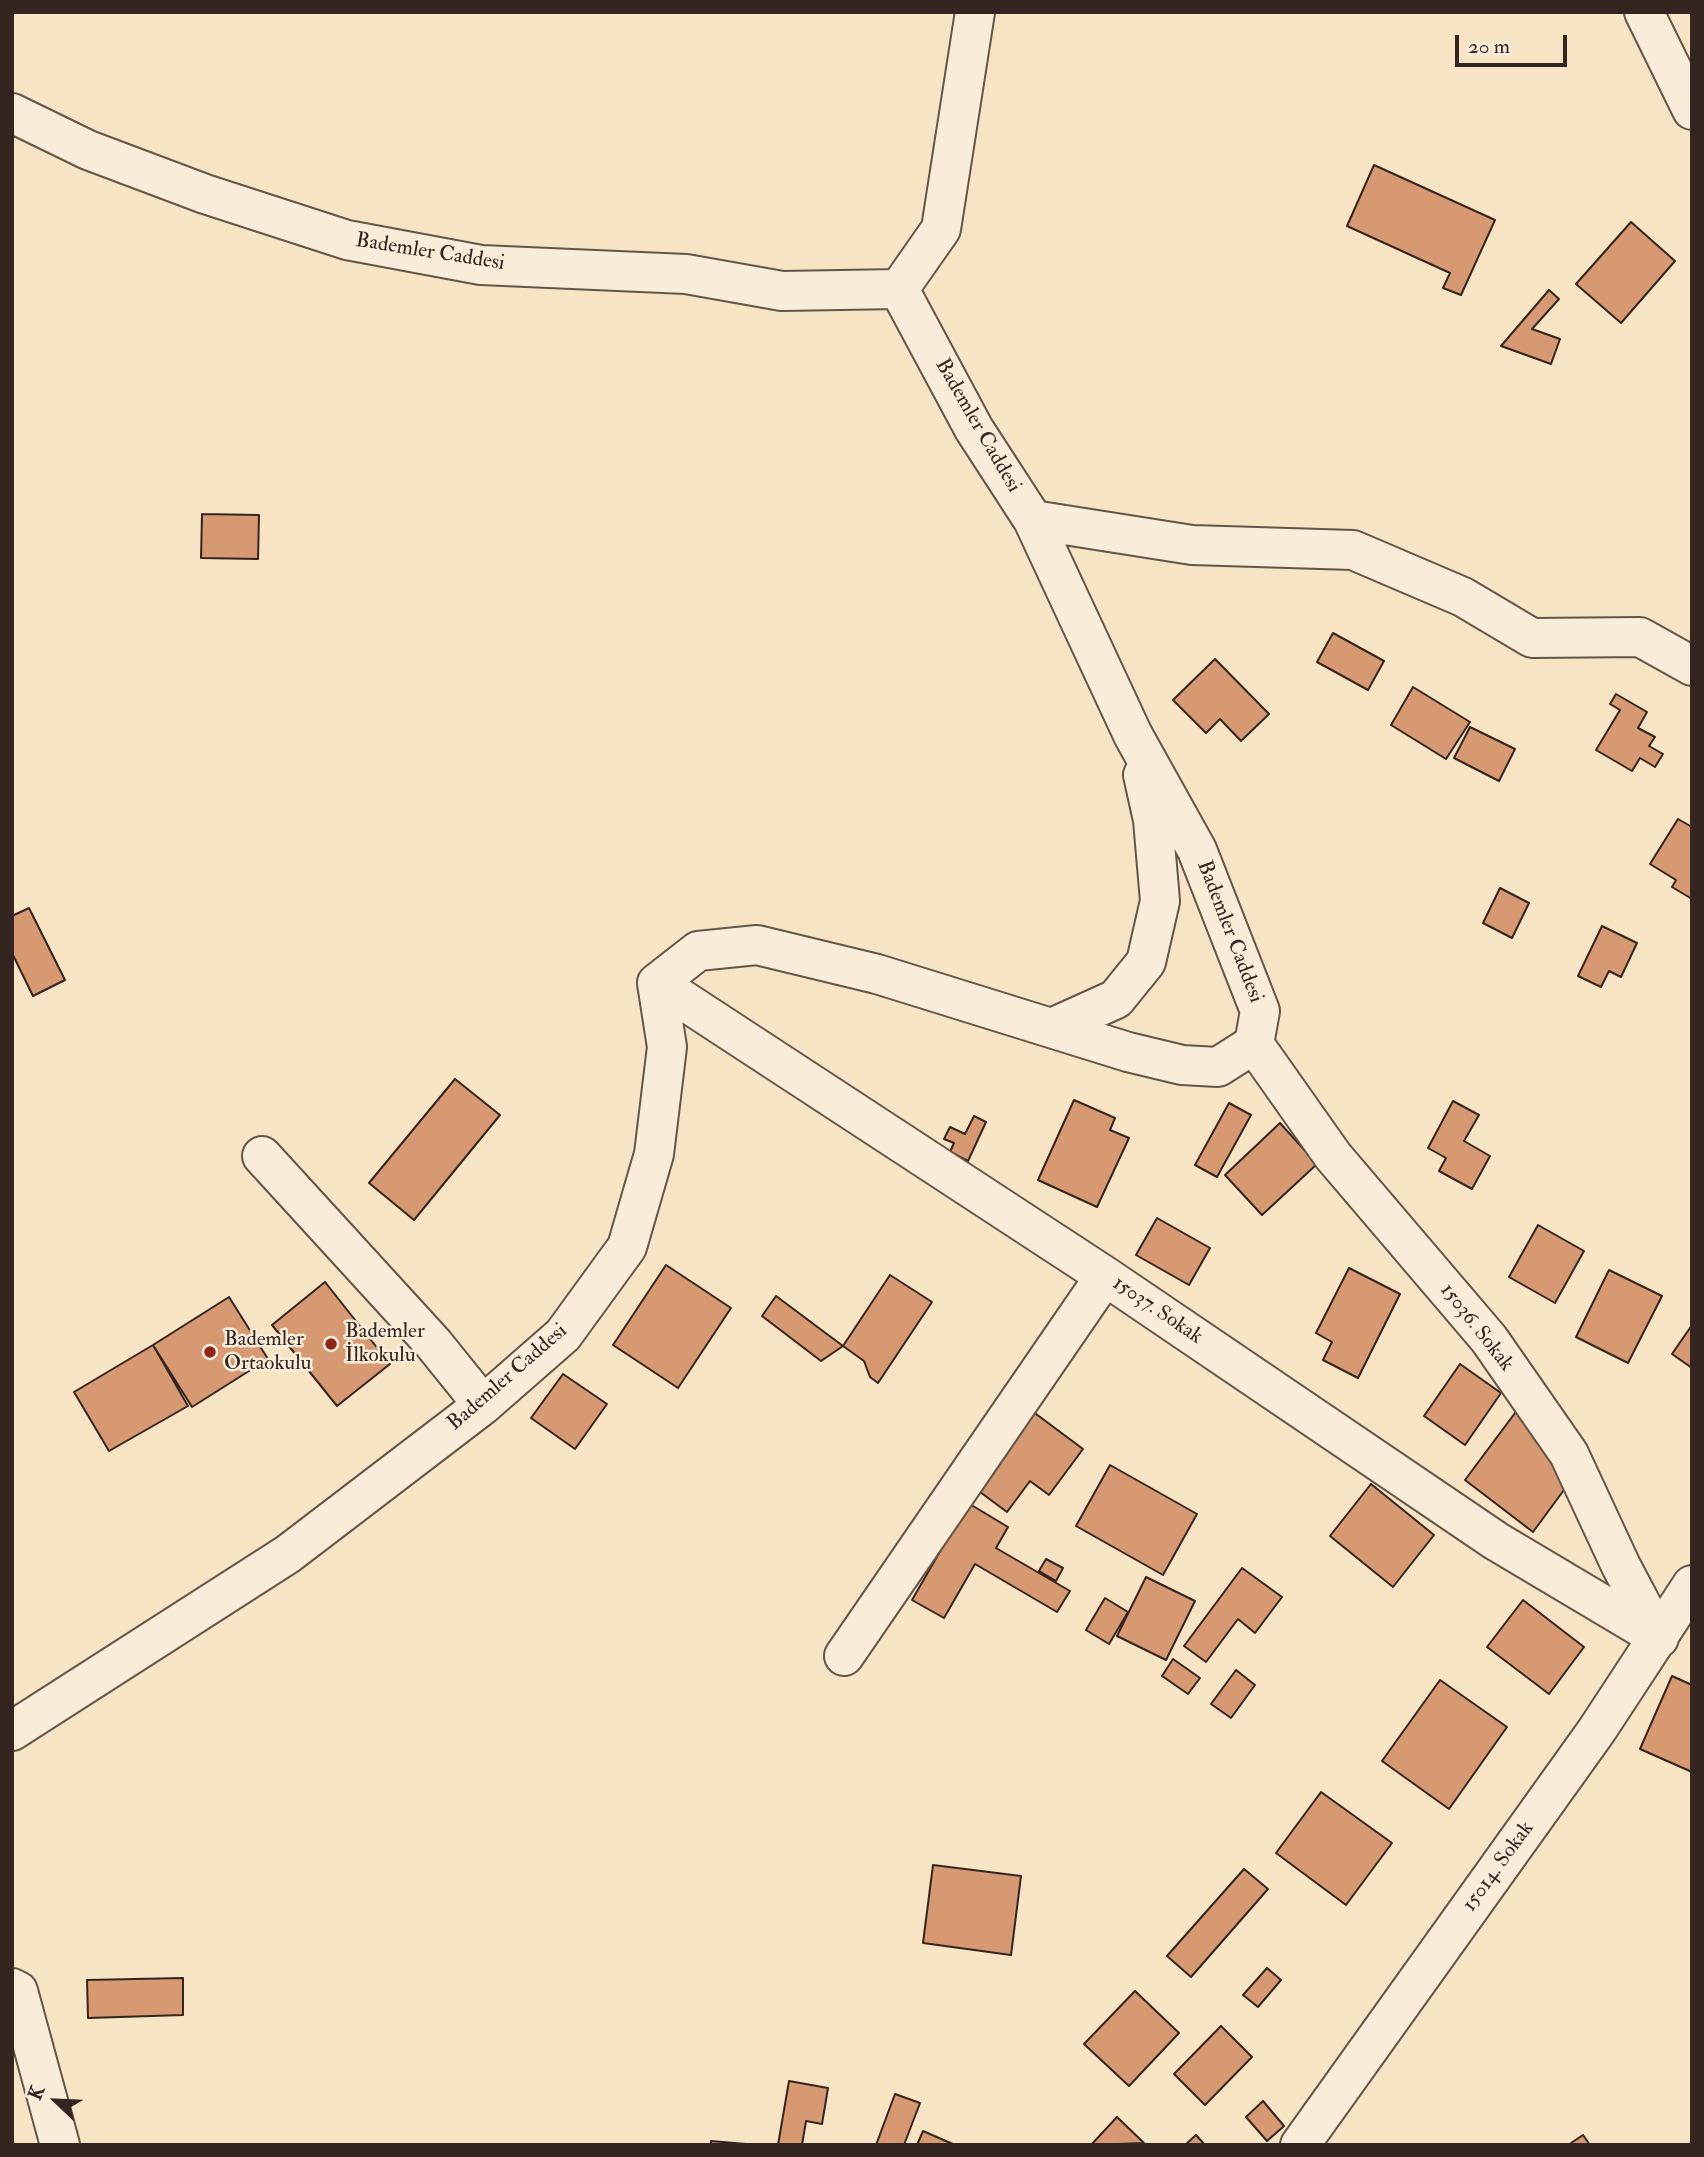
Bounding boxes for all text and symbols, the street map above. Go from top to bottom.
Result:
scale bar [1459,21,1571,65]
text: 20 m [1468,33,1510,60]
street label: Bademler Caddesi [354,229,506,277]
street label: Bademler Caddesi [929,355,1025,497]
street label: Bademler Caddesi [1190,857,1268,1007]
street label: 15037. Sokak [1107,1272,1207,1350]
street label: 15036. Sokak [1434,1279,1518,1377]
place label: Bademler İlkokulu [345,1319,425,1369]
street label: Bademler Caddesi [443,1319,573,1437]
place label: Bademler Ortaokulu [224,1327,311,1377]
marker: Bademler İlkokulu [323,1336,339,1352]
marker: Bademler Ortaokulu [202,1344,218,1360]
street label: 15014. Sokak [1458,1817,1540,1917]
north arrow [21,2066,91,2136]
text: K [23,2082,50,2104]

